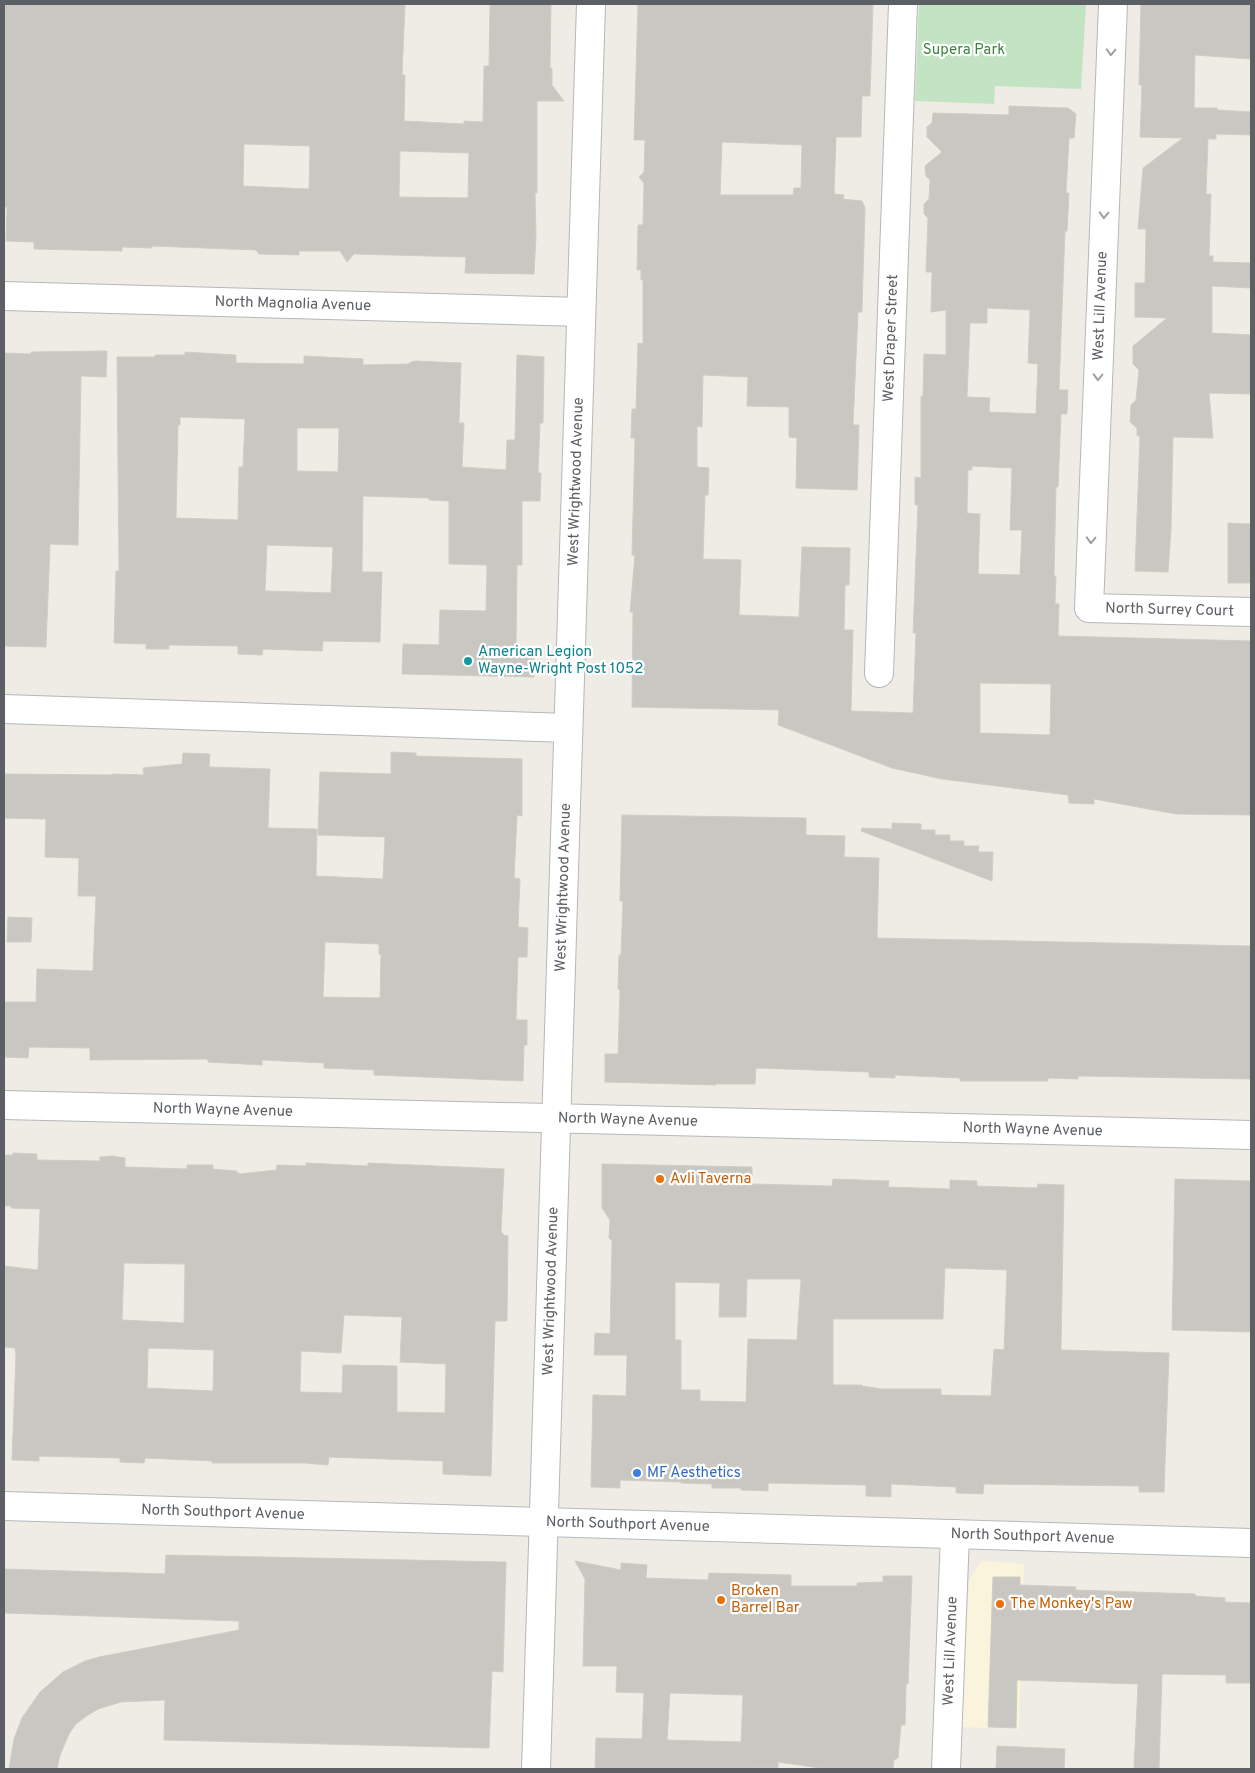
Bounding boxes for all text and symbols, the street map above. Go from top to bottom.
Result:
park label: Supera Park [923,41,1005,60]
one-way arrow [1105,49,1116,57]
one-way arrow [1099,212,1109,219]
street label: West Lill Avenue [1090,251,1112,361]
street label: West Draper Street [879,274,903,402]
street label: North Magnolia Avenue [214,292,371,316]
one-way arrow [1092,373,1103,381]
street label: West Wrightwood Avenue [564,397,588,566]
one-way arrow [1086,536,1097,544]
street label: North Surrey Court [1105,599,1234,621]
place label: American Legion Wayne-Wright Post 1052 [478,643,644,679]
marker: American Legion Wayne-Wright Post 1052 [462,655,474,667]
street label: West Wrightwood Avenue [551,803,576,972]
street label: North Wayne Avenue [153,1099,293,1121]
street label: North Wayne Avenue [558,1109,698,1131]
street label: North Wayne Avenue [962,1119,1103,1141]
place label: Avli Taverna [670,1170,751,1189]
marker: Avli Taverna [654,1173,666,1185]
street label: West Wrightwood Avenue [539,1207,563,1376]
place label: MF Aesthetics [647,1464,741,1483]
marker: MF Aesthetics [631,1467,643,1479]
street label: North Southport Avenue [141,1501,305,1524]
street label: North Southport Avenue [546,1513,710,1536]
street label: North Southport Avenue [950,1525,1115,1548]
place label: Broken Barrel Bar [731,1582,800,1618]
marker: Broken Barrel Bar [715,1594,727,1606]
place label: The Monkey's Paw [1010,1595,1133,1614]
street label: West Lill Avenue [939,1596,962,1706]
marker: The Monkey's Paw [994,1598,1006,1610]

